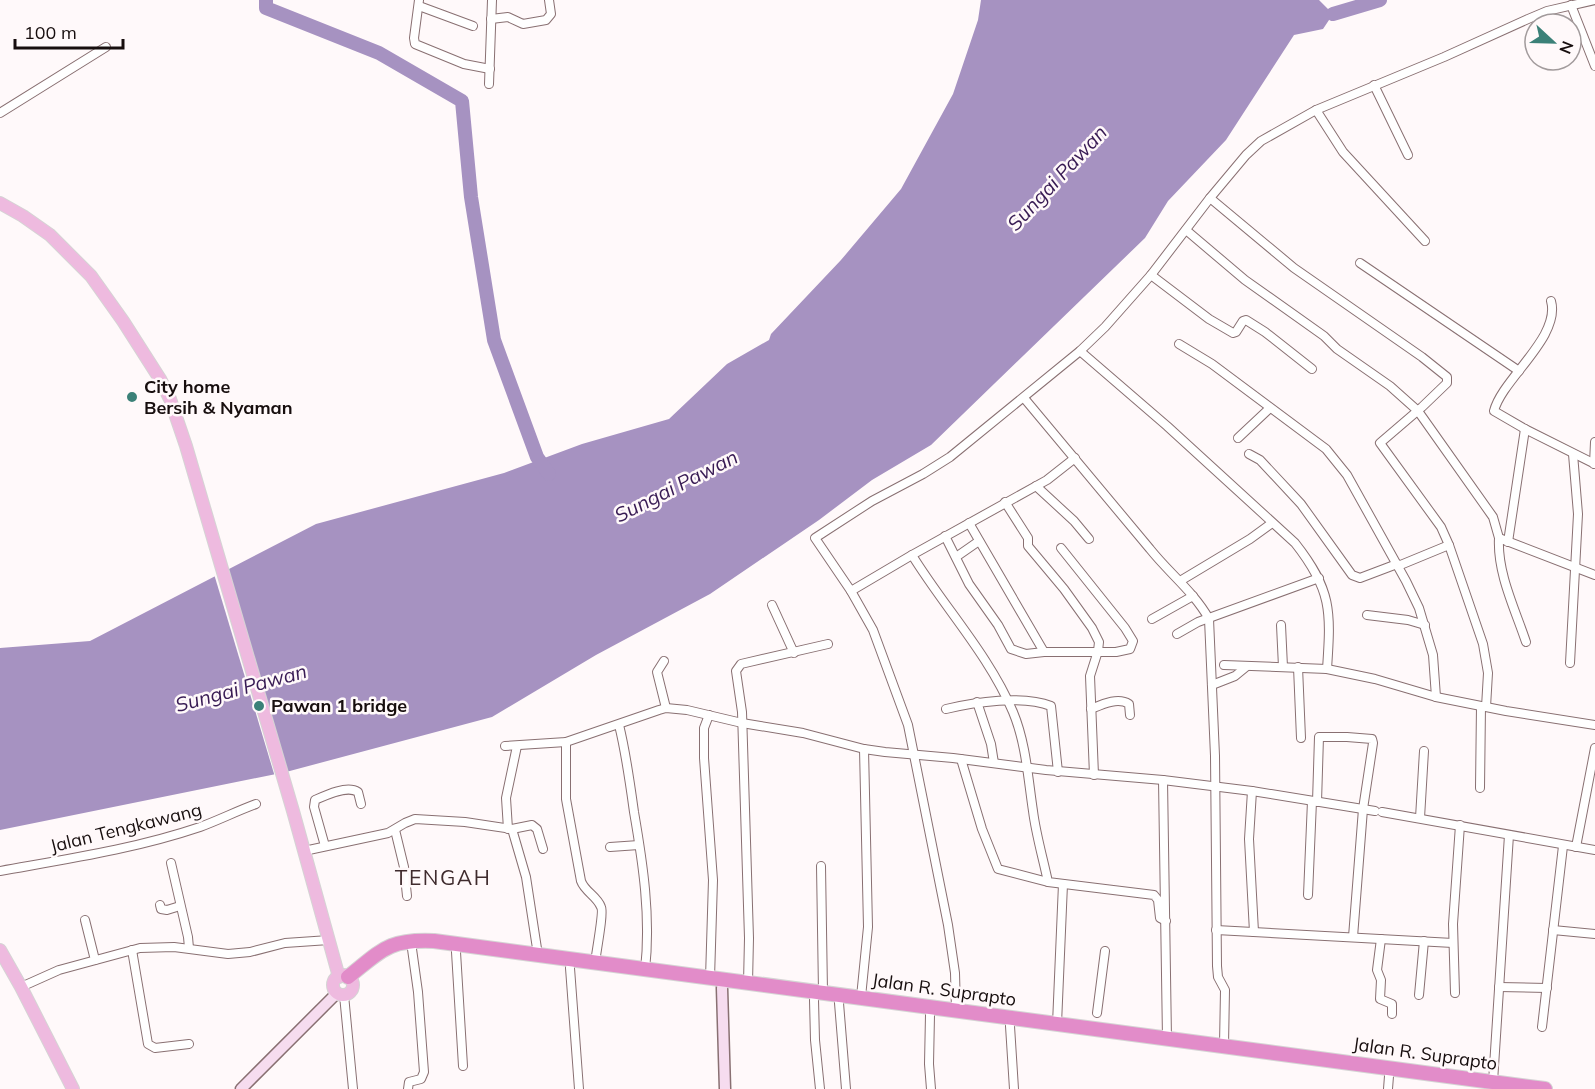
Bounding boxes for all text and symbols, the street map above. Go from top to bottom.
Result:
scale bar [15,12,123,50]
north arrow [1523,12,1583,72]
text: 100 m [24,21,77,44]
text: N [1555,38,1578,57]
water label: Sungai Pawan [1001,120,1112,236]
place label: City home Bersih & Nyaman [144,375,293,419]
marker: City home Bersih & Nyaman [125,390,139,404]
water label: Sungai Pawan [610,444,742,527]
water label: Sungai Pawan [172,658,309,717]
place label: Pawan 1 bridge [271,694,407,717]
marker: Pawan 1 bridge [252,699,266,713]
street label: Jalan Tengkawang [48,798,204,857]
district label: TENGAH [395,864,491,890]
street label: Jalan R. Suprapto [871,968,1018,1011]
street label: Jalan R. Suprapto [1352,1032,1499,1075]

